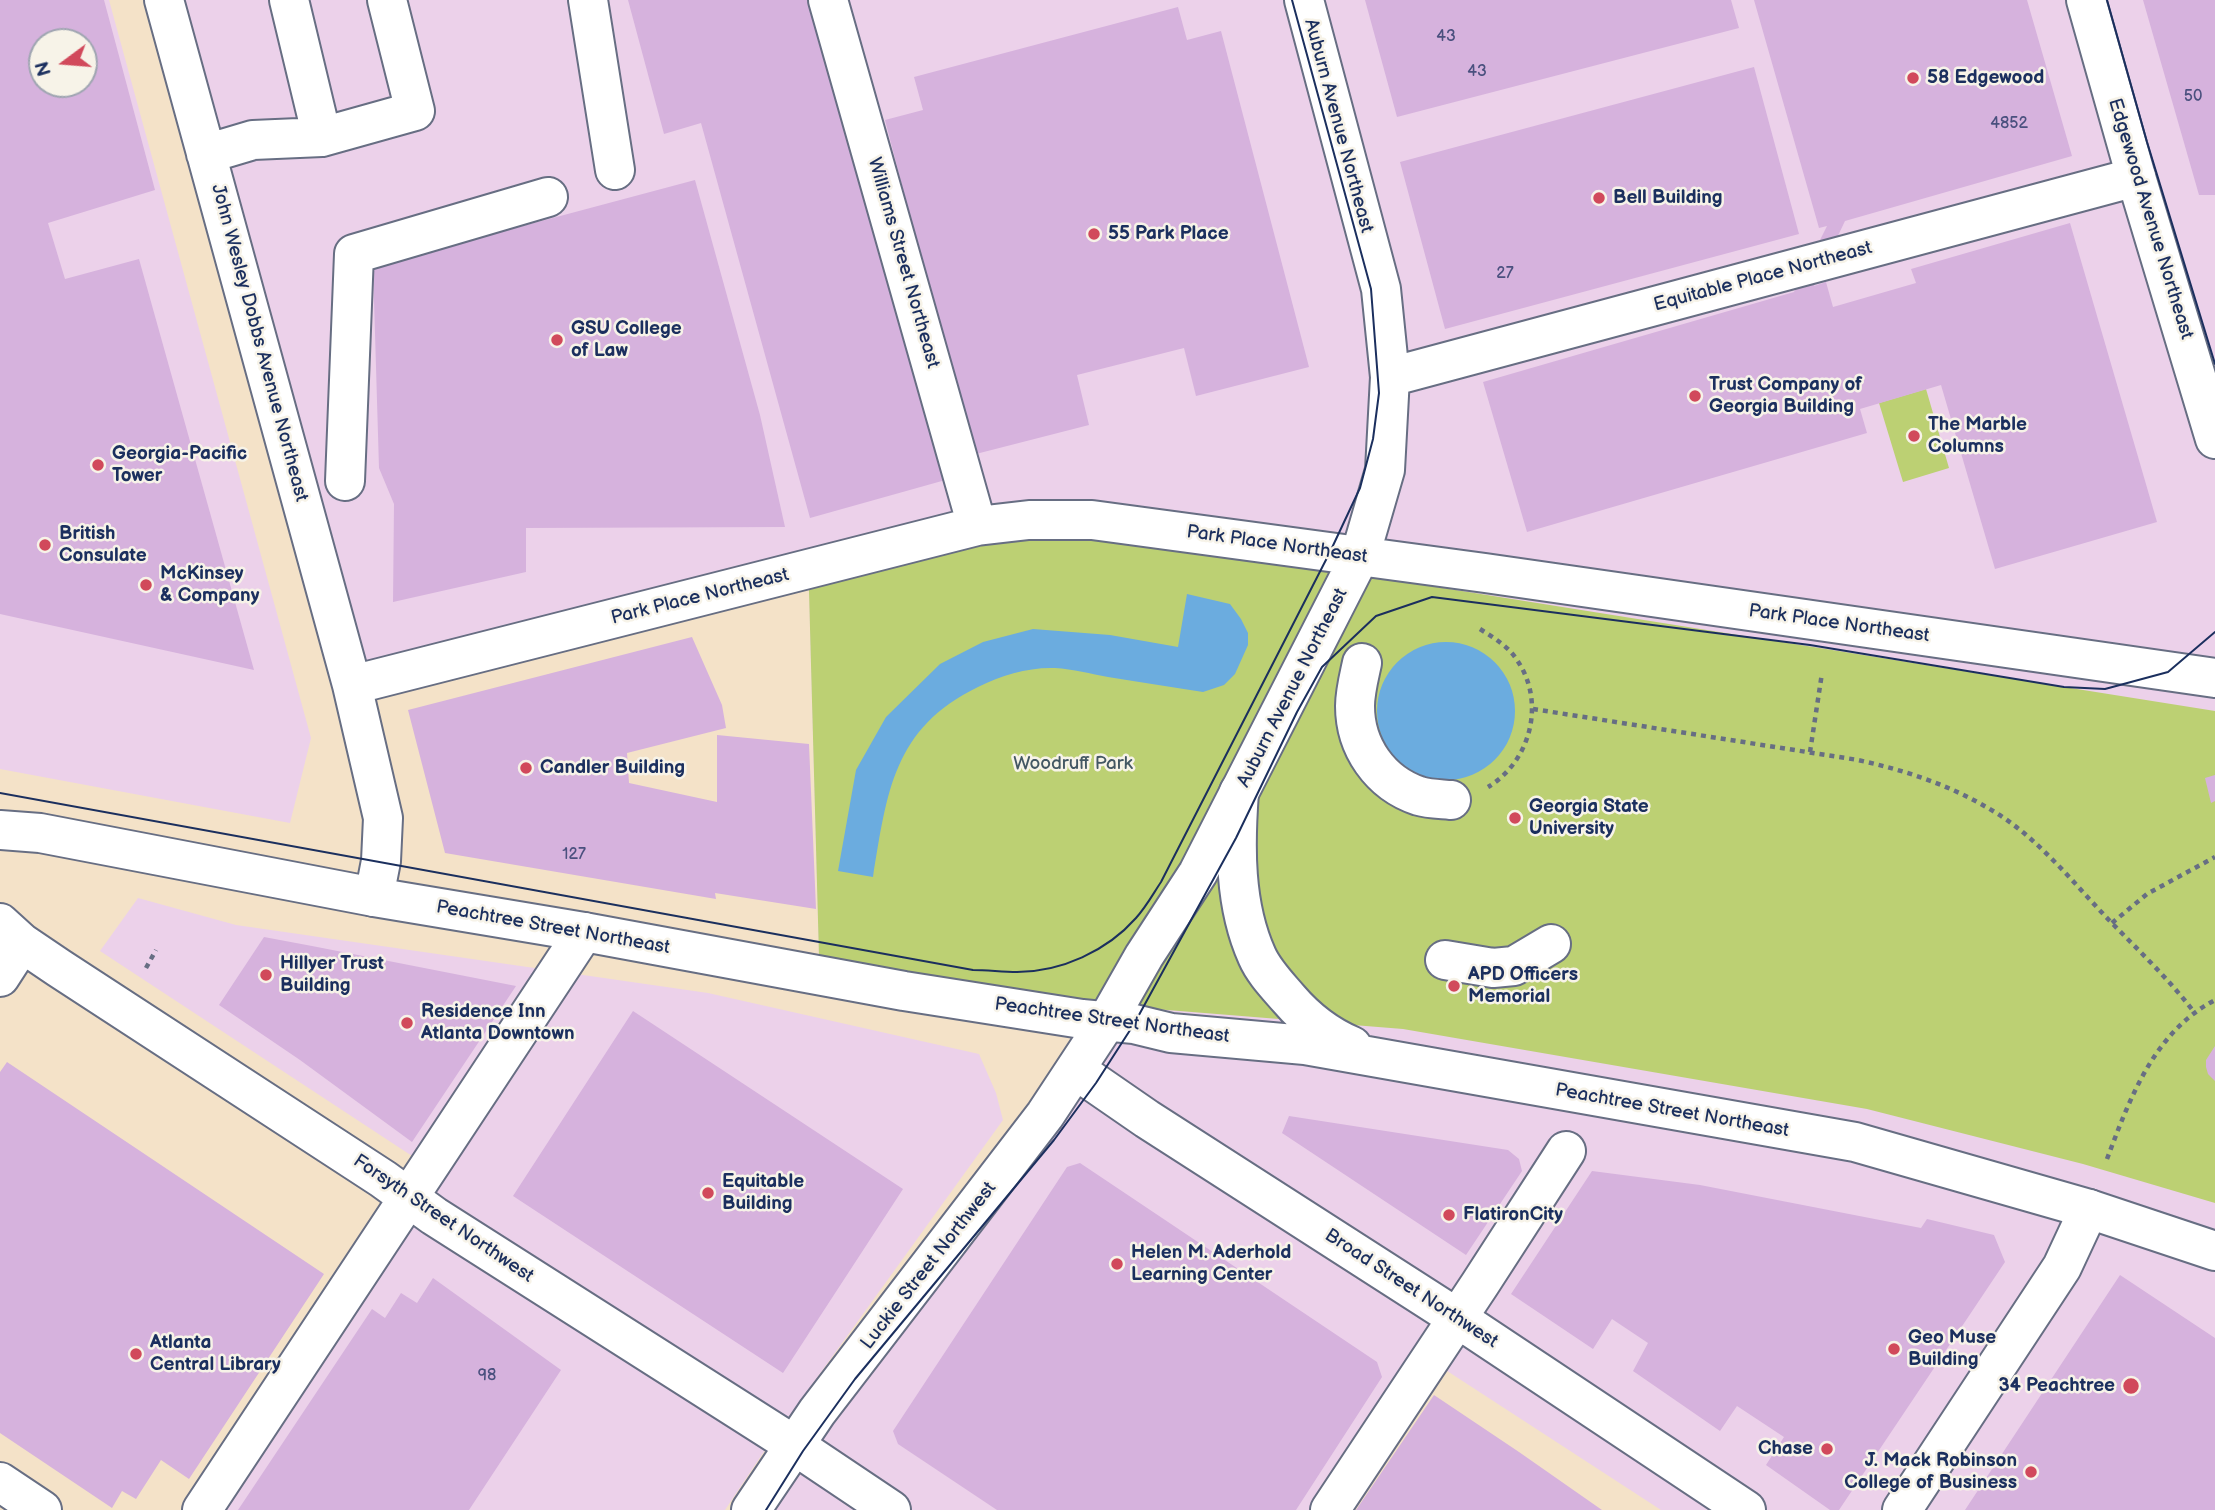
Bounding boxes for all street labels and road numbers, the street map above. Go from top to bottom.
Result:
street label: Auburn Avenue Northeast [1298,17,1378,235]
street label: Edgewood Avenue Northeast [2102,96,2198,342]
street label: Williams Street Northeast [862,155,944,371]
street label: John Wesley Dobbs Avenue Northeast [206,182,312,504]
street label: Equitable Place Northeast [1651,237,1875,317]
street label: Park Place Northeast [1185,521,1369,569]
street label: Park Place Northeast [609,564,791,630]
street label: Auburn Avenue Northeast [1233,585,1353,791]
street label: Park Place Northeast [1747,600,1931,648]
street label: Peachtree Street Northeast [434,896,672,960]
street label: Peachtree Street Northeast [993,993,1231,1049]
street label: Peachtree Street Northeast [1553,1079,1791,1143]
street label: Forsyth Street Northwest [348,1150,538,1288]
street label: Luckie Street Northwest [856,1178,1002,1354]
street label: Broad Street Northwest [1320,1224,1502,1354]

